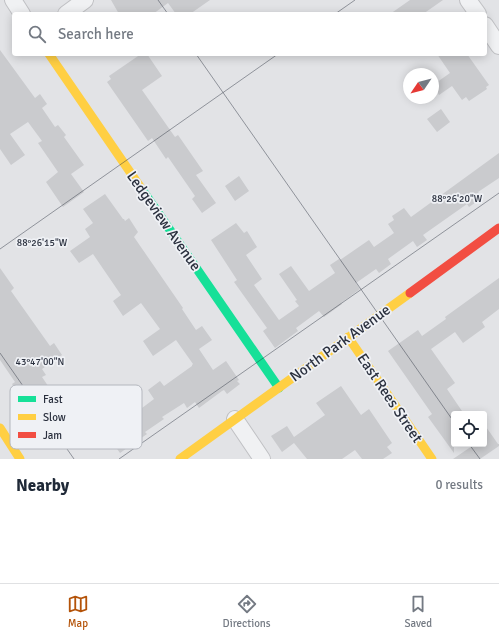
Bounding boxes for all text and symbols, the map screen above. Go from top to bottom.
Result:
search box [12,12,487,56]
icon: search [26,23,48,45]
text: Search here [58,25,134,43]
north arrow [403,68,439,104]
street label: Ledgeview Avenue [123,168,205,274]
text: 88°26'20"W [432,193,483,205]
text: 88°26'15"W [17,237,68,249]
street label: North Park Avenue [286,301,394,385]
street label: East Rees Street [353,350,427,446]
text: 43°47'00"N [16,356,64,368]
legend [10,385,142,449]
text: Fast [43,393,63,406]
text: Slow [43,411,66,424]
map controls [451,411,487,447]
button: locate [451,411,487,447]
text: Jam [43,429,62,442]
text: Nearby [16,475,69,496]
text: 0 results [435,477,483,493]
tab: Map [67,593,89,630]
tab: Directions [223,593,271,630]
tab: Saved [404,593,432,630]

